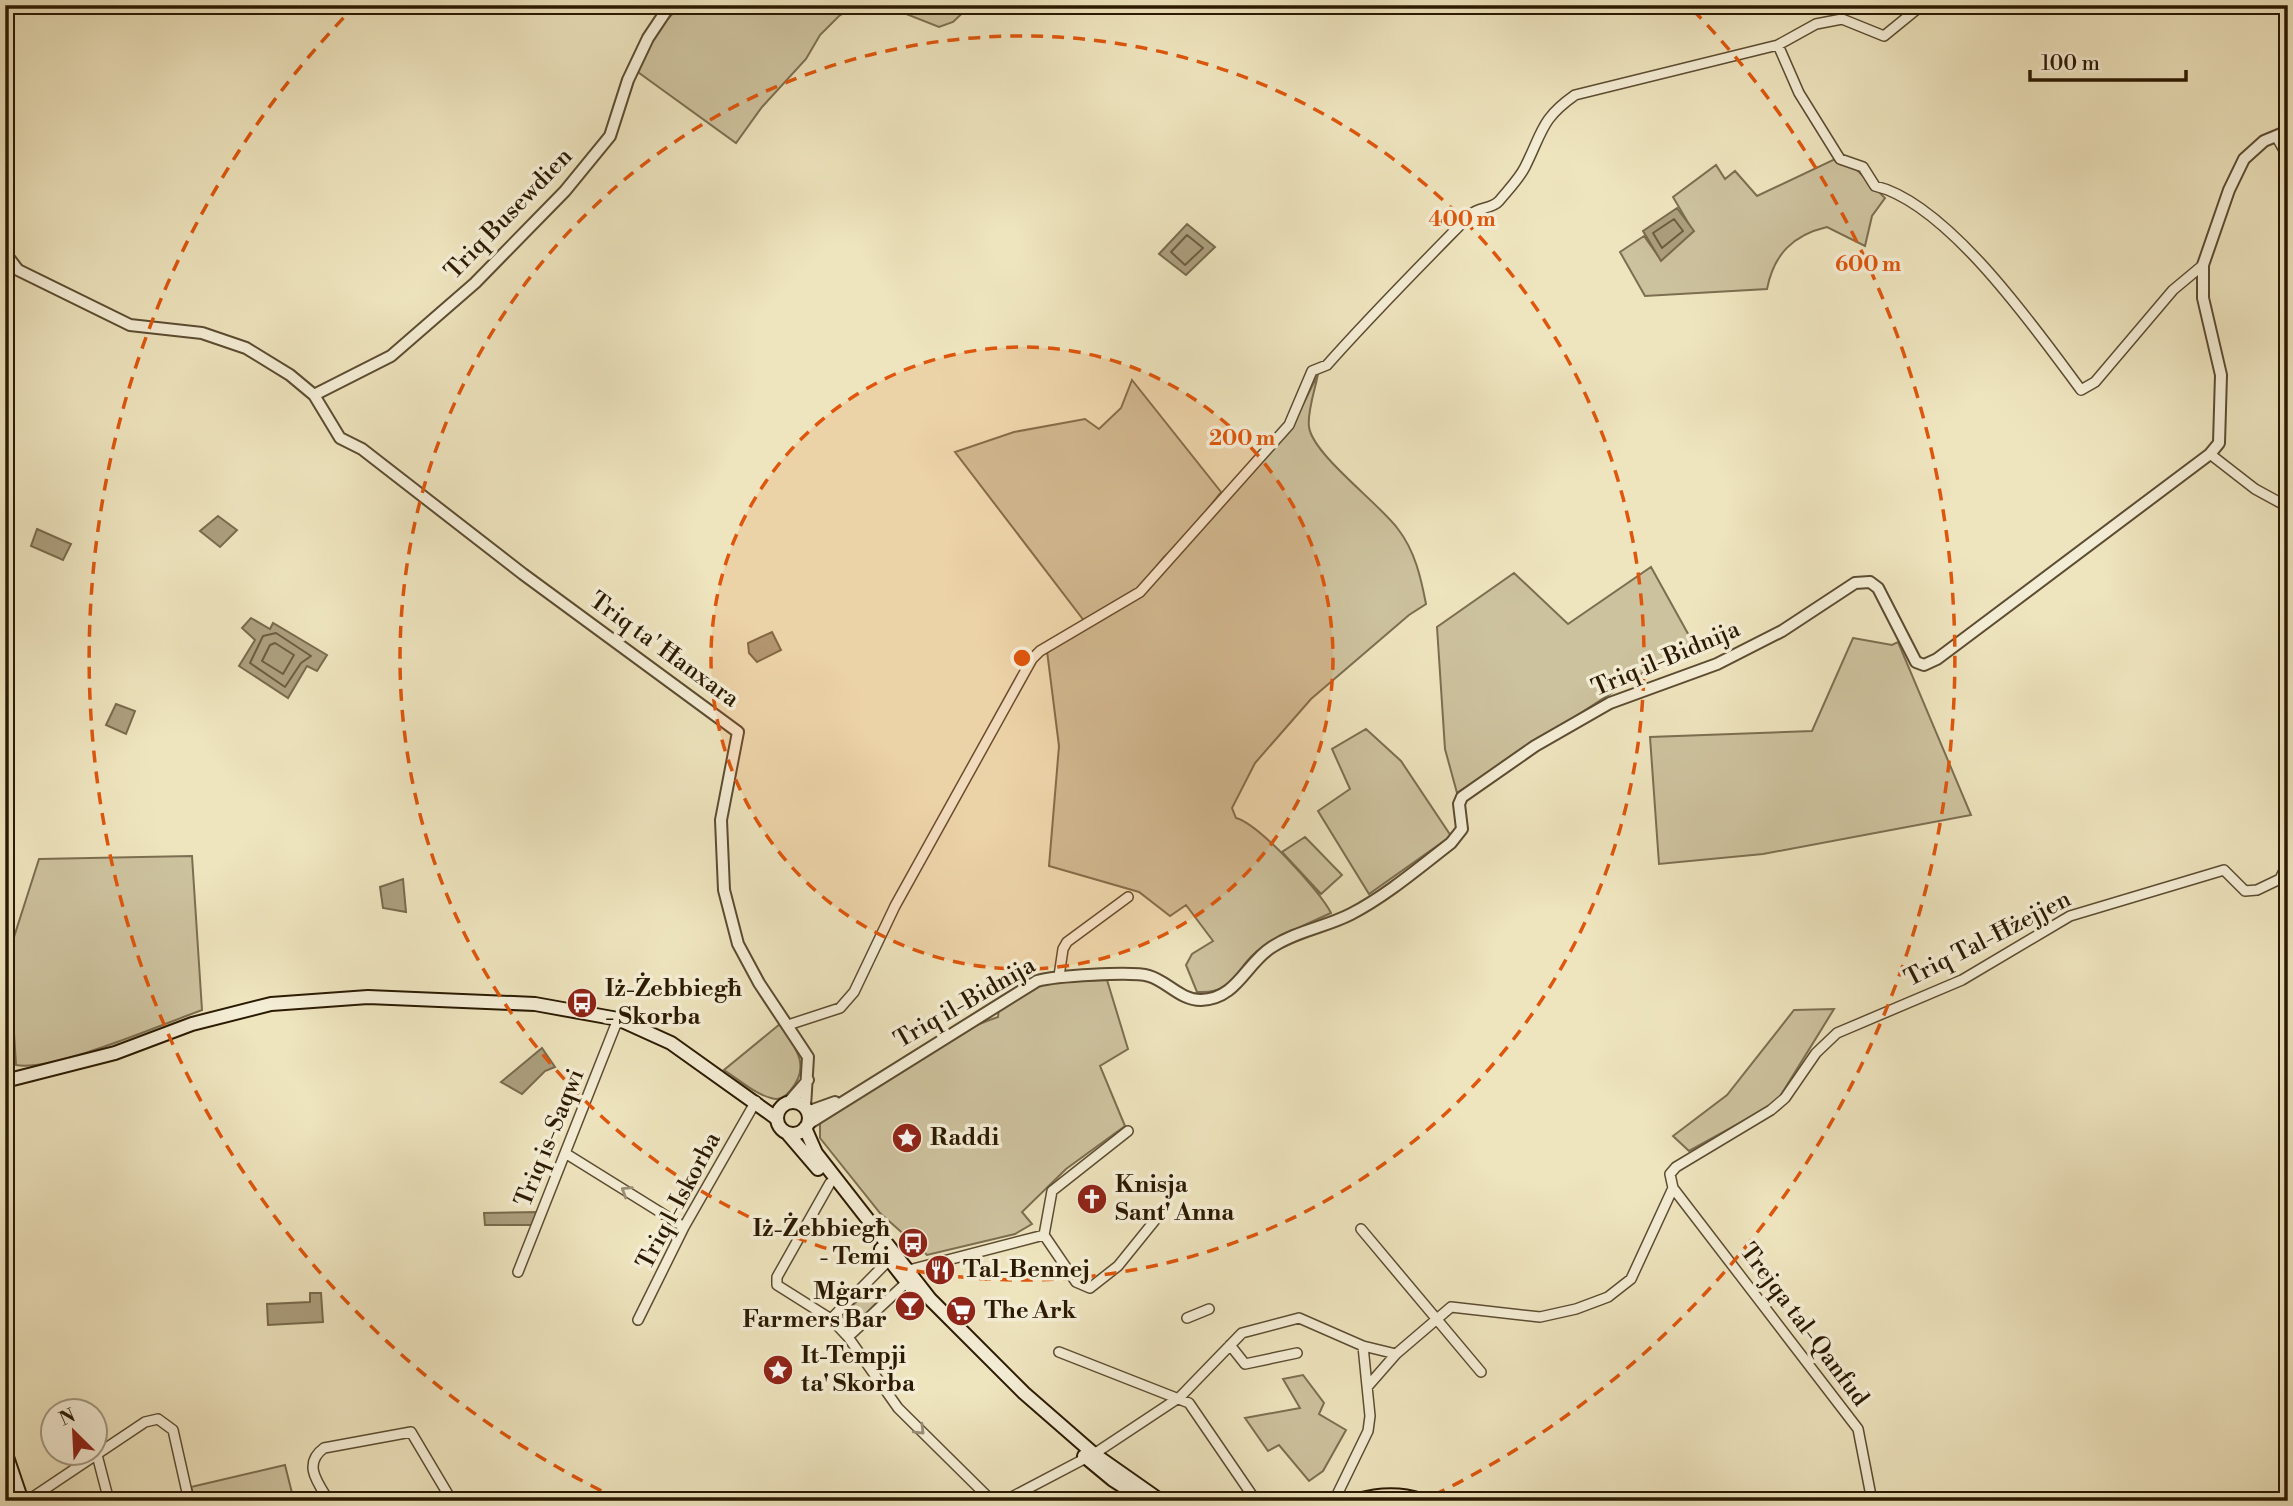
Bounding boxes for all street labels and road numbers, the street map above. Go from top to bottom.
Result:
street label: Triq Busewdien [439,142,579,286]
street label: Triq ta' Ħanxara [583,586,745,715]
street label: Triq il-Bidnija [1587,614,1745,704]
street label: Triq Tal-Ħżejjen [1900,884,2076,994]
street label: Triq il-Bidnija [889,950,1042,1056]
street label: Triq is-Saqwi [509,1065,591,1211]
street label: Triq l-Iskorba [630,1126,728,1275]
street label: Trejqa tal-Qanfud [1733,1238,1875,1413]

